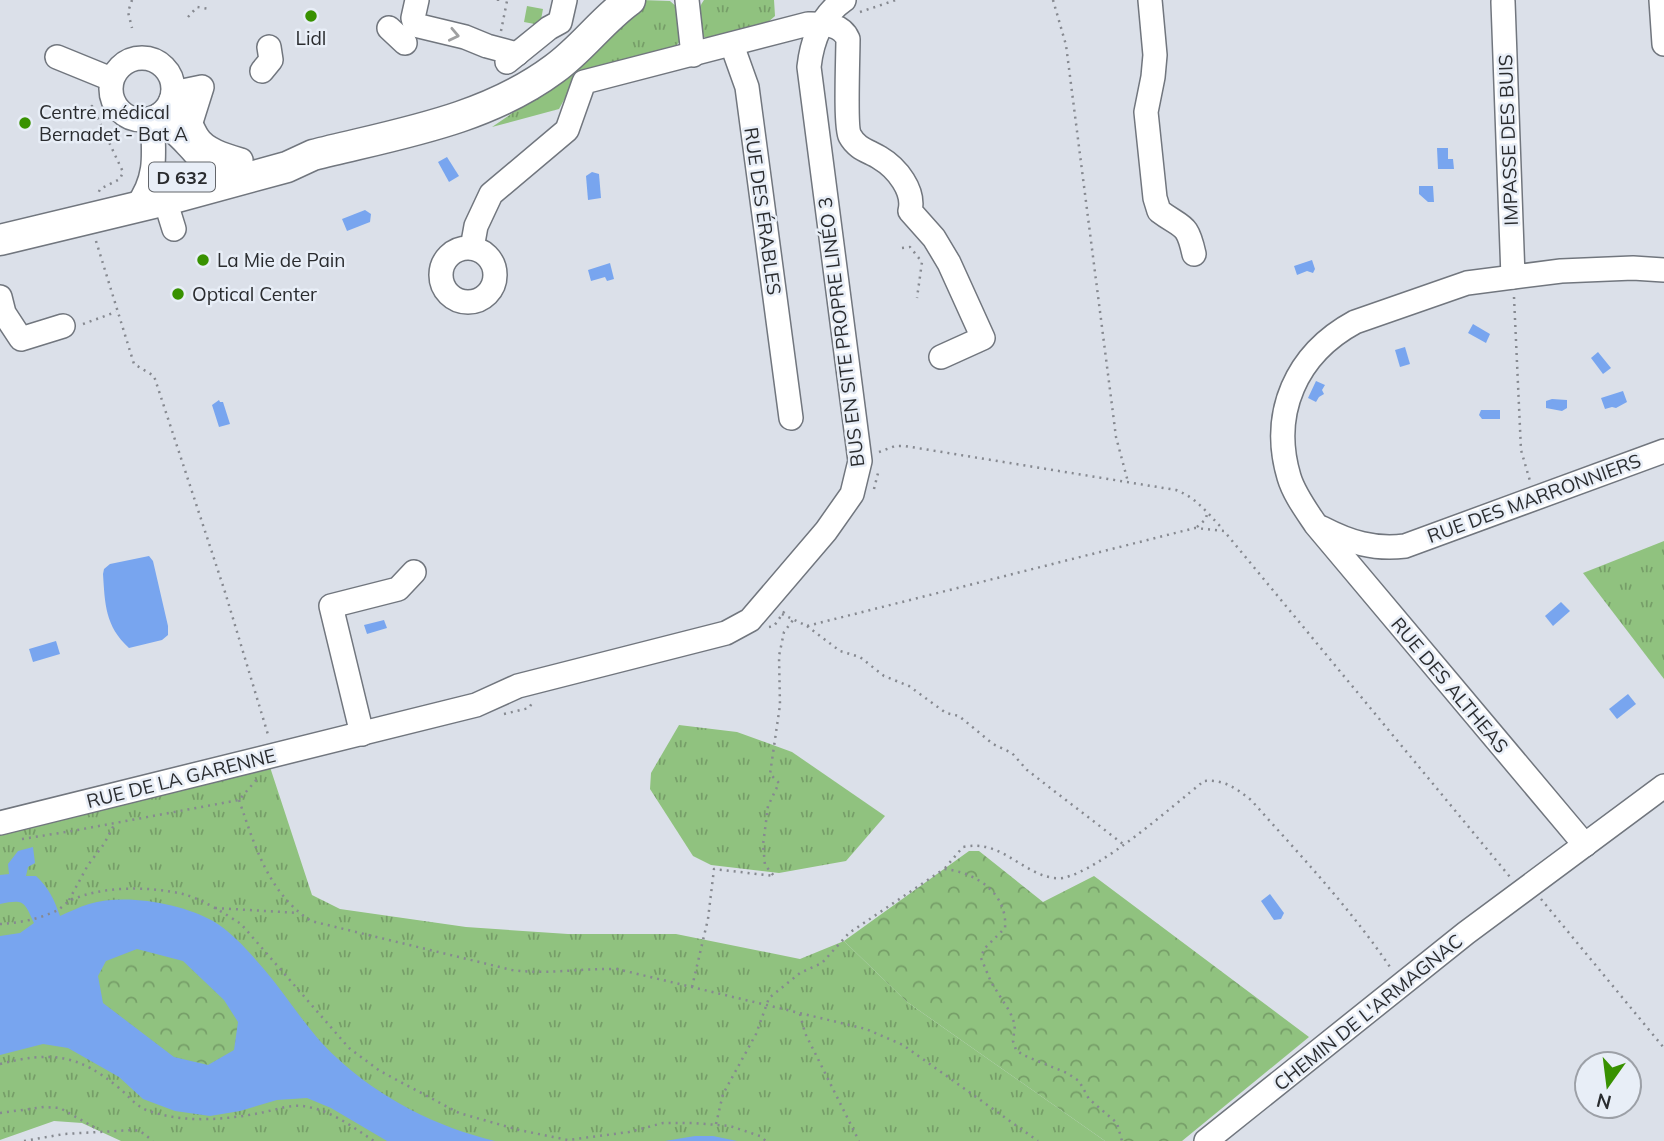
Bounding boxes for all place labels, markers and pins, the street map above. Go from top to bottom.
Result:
marker: Lidl [303,8,319,24]
place label: Lidl [296,26,326,50]
place label: Centre médical Bernadet - Bat A [39,100,188,146]
marker: Centre médical Bernadet - Bat A [17,115,33,131]
place label: La Mie de Pain [217,248,346,272]
marker: La Mie de Pain [195,252,211,268]
place label: Optical Center [192,282,317,306]
marker: Optical Center [170,286,186,302]

